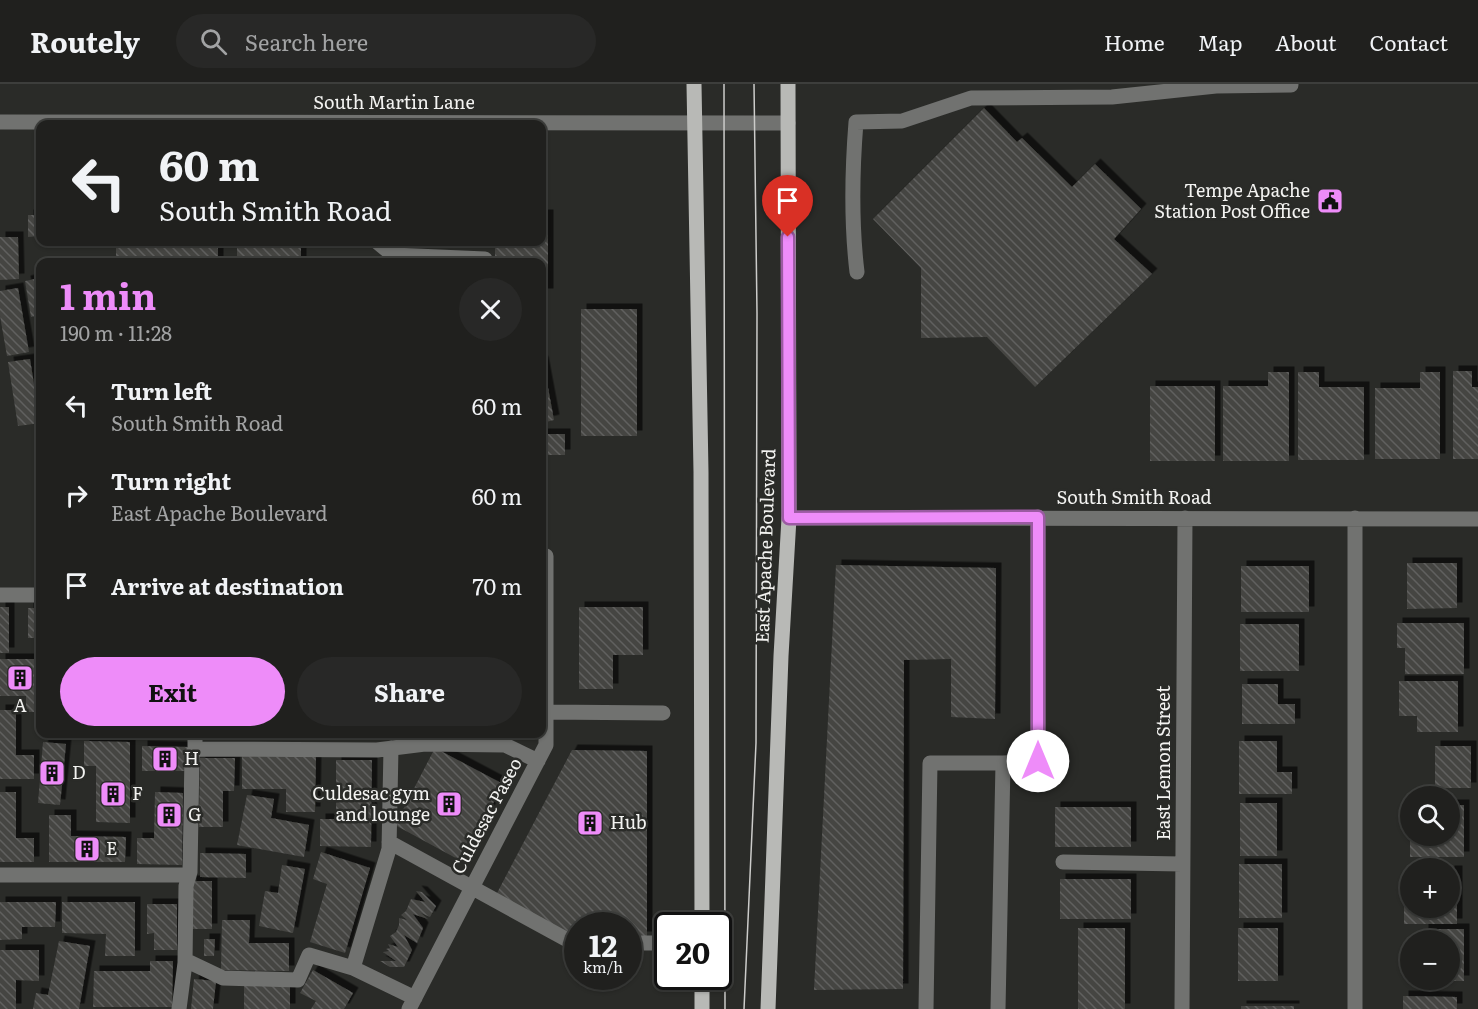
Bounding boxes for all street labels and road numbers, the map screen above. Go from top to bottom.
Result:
street label: South Martin Lane [313,88,475,115]
street label: East Apache Boulevard [748,448,781,644]
street label: South Smith Road [1056,483,1212,510]
street label: East Lemon Street [1149,685,1176,841]
street label: Culdesac Paseo [444,752,528,878]

